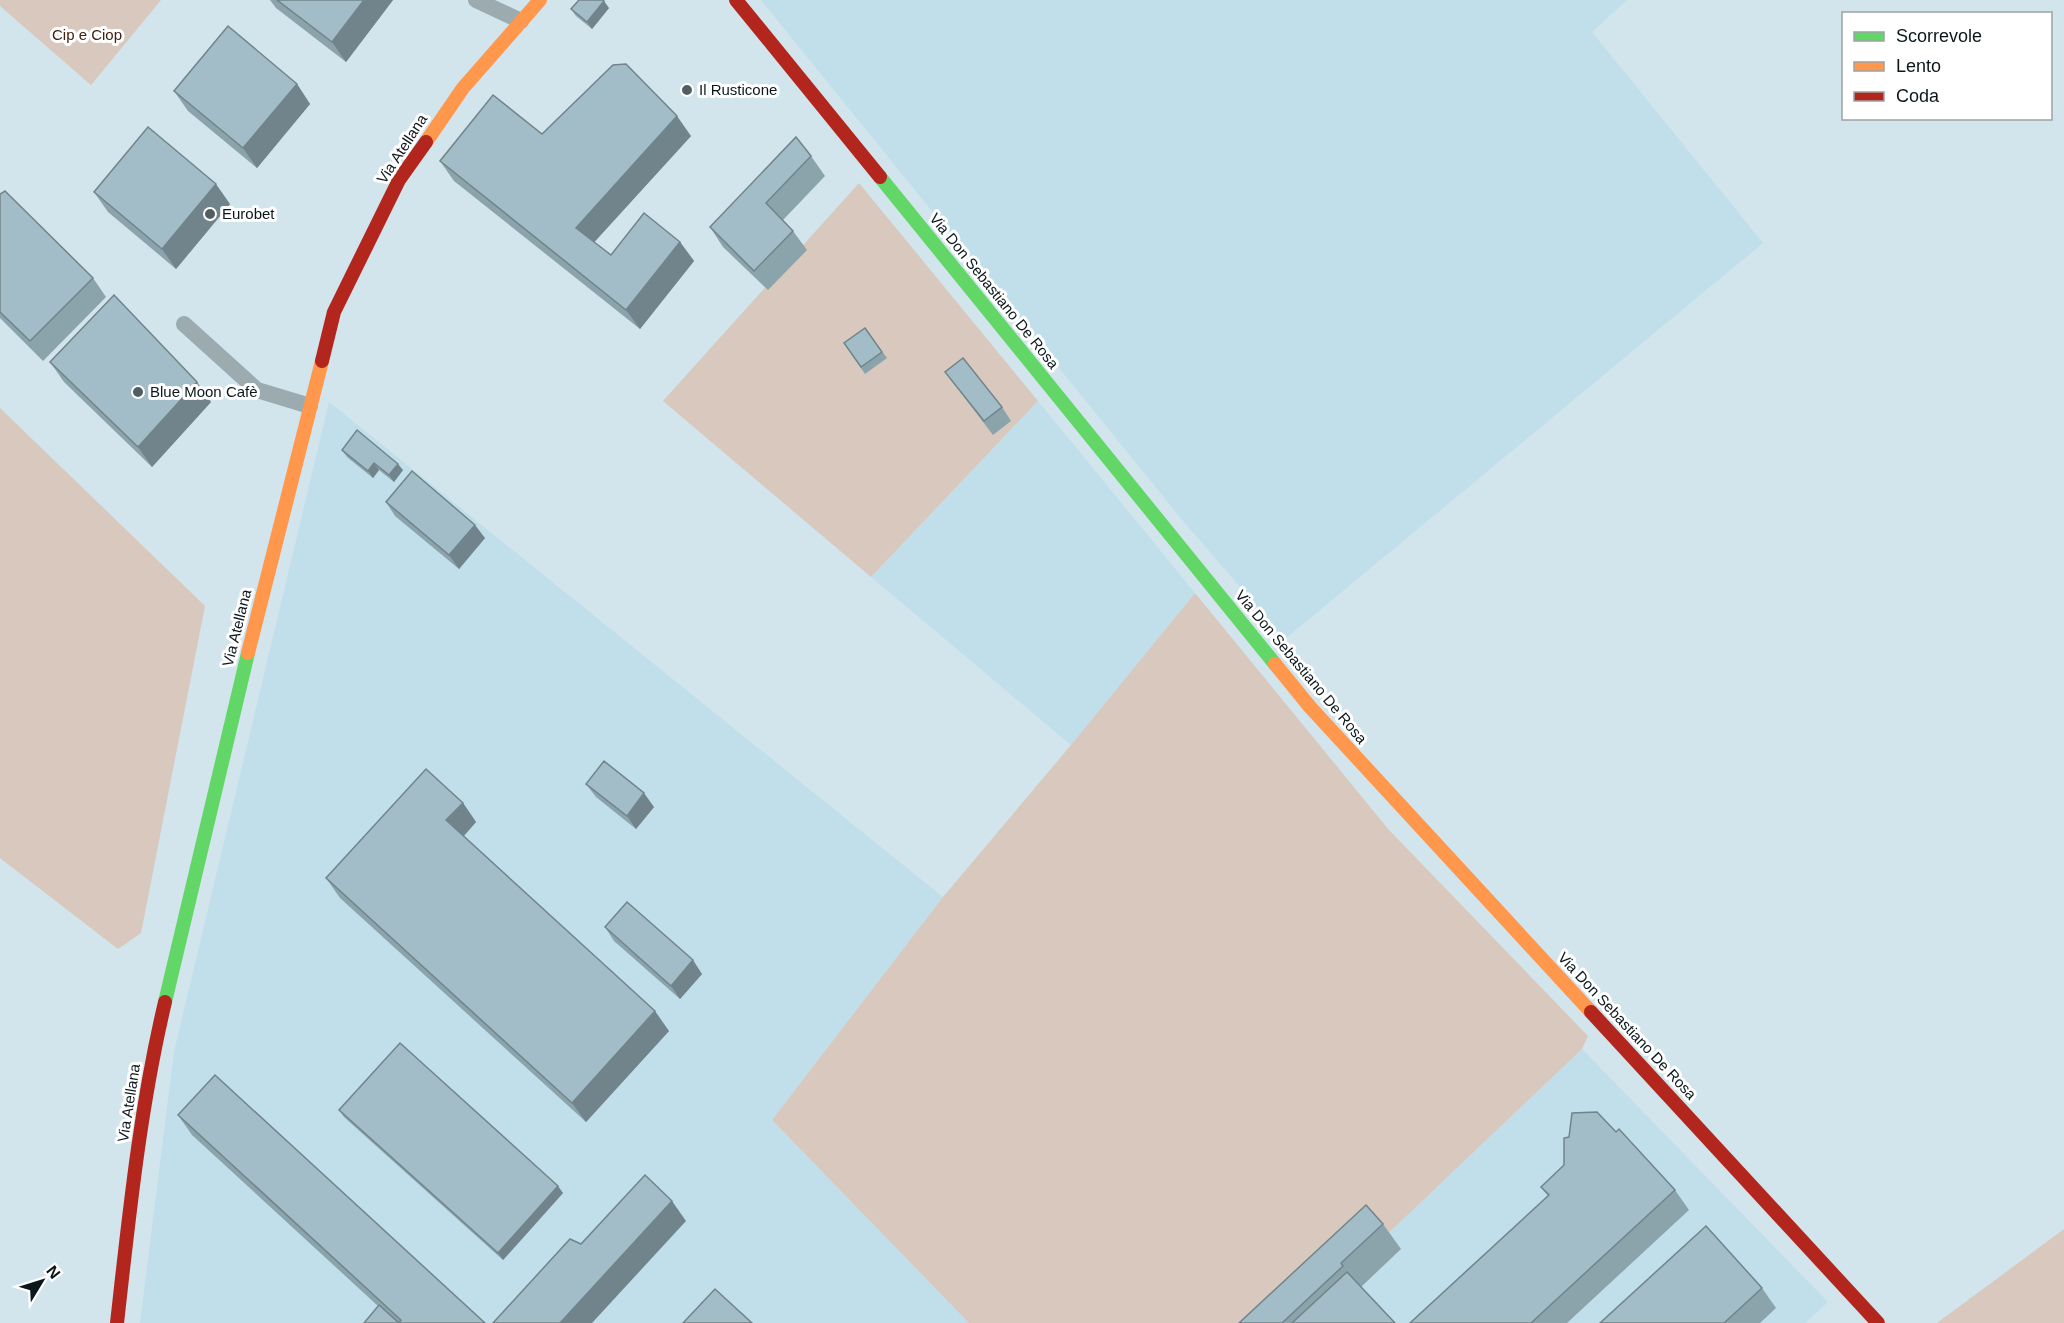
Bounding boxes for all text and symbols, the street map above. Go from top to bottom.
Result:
legend [1842,12,2052,120]
park label: Cip e Ciop [52,26,122,43]
text: Scorrevole [1896,26,1982,46]
text: Lento [1896,56,1941,76]
place label: Il Rusticone [699,81,777,98]
marker: Il Rusticone [680,83,694,97]
text: Coda [1896,86,1940,106]
street label: Via Atellana [373,110,431,186]
place label: Eurobet [222,205,275,222]
marker: Eurobet [203,207,217,221]
street label: Via Don Sebastiano De Rosa [926,210,1063,372]
place label: Blue Moon Cafè [150,383,258,400]
marker: Blue Moon Cafè [131,385,145,399]
street label: Via Atellana [219,587,254,668]
street label: Via Don Sebastiano De Rosa [1232,587,1371,747]
street label: Via Don Sebastiano De Rosa [1555,949,1700,1103]
street label: Via Atellana [114,1062,143,1143]
north arrow [12,1251,72,1311]
text: N [43,1262,64,1282]

